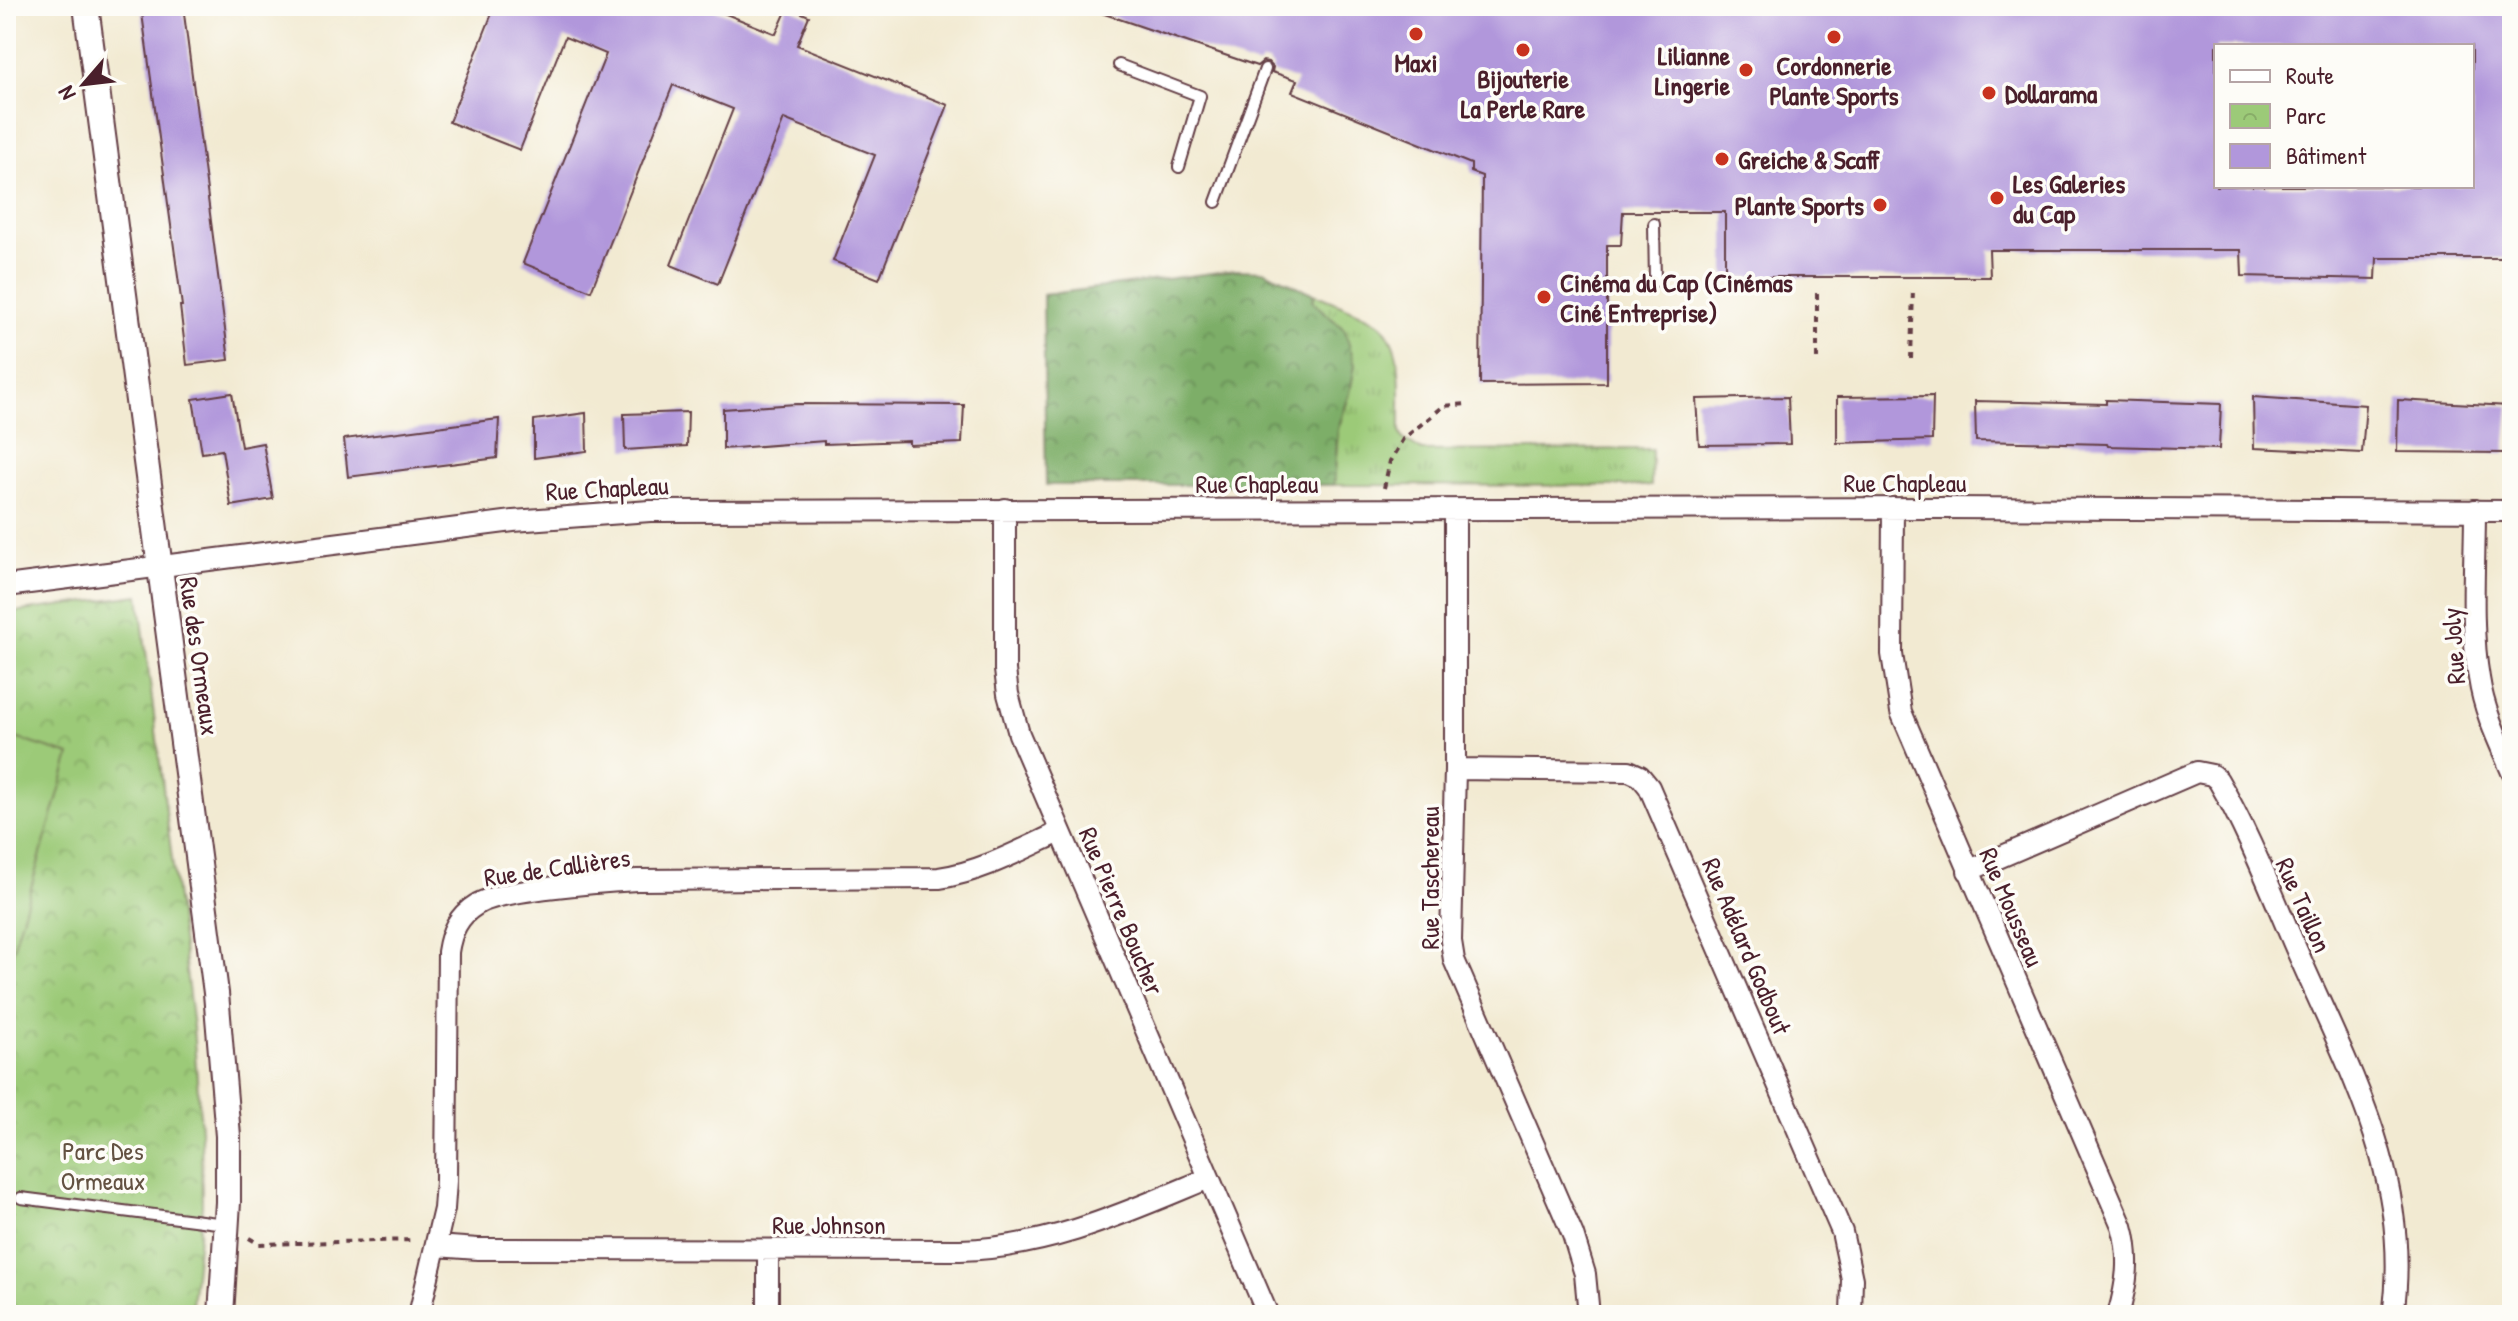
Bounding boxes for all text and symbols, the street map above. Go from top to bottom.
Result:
marker: Maxi [1407,25,1425,43]
marker: Cordonnerie Plante Sports [1825,28,1843,46]
place label: Lilianne Lingerie [1655,38,1731,104]
marker: Bijouterie La Perle Rare [1514,41,1532,59]
north arrow [44,44,124,124]
legend [2214,44,2474,188]
place label: Maxi [1394,45,1438,80]
place label: Cordonnerie Plante Sports [1769,48,1899,114]
text: Route [2286,59,2334,91]
place label: Bijouterie La Perle Rare [1461,61,1586,126]
marker: Lilianne Lingerie [1737,61,1755,79]
place label: Dollarama [2005,76,2098,111]
text: N [50,81,82,106]
marker: Dollarama [1980,84,1998,102]
text: Parc [2286,99,2326,131]
text: Bâtiment [2286,139,2367,171]
place label: Greiche & Scaff [1738,142,1880,177]
marker: Greiche & Scaff [1713,150,1731,168]
place label: Les Galeries du Cap [2013,166,2125,232]
place label: Plante Sports [1735,188,1864,224]
marker: Les Galeries du Cap [1988,189,2006,207]
marker: Plante Sports [1871,196,1889,214]
place label: Cinéma du Cap (Cinémas Ciné Entreprise) [1560,265,1793,331]
marker: Cinéma du Cap (Cinémas Ciné Entreprise) [1535,288,1553,306]
street label: Rue Chapleau [1844,465,1966,500]
street label: Rue Chapleau [1196,466,1318,501]
street label: Rue Chapleau [545,467,669,509]
street label: Rue des Ormeaux [172,574,228,738]
street label: Rue Joly [2433,607,2473,685]
street label: Rue Taschereau [1412,806,1447,950]
street label: Rue Pierre Boucher [1071,822,1173,1000]
street label: Rue de Callières [482,839,632,895]
street label: Rue Mousseau [1971,842,2053,972]
street label: Rue Adélard Godbout [1694,852,1800,1041]
street label: Rue Taillon [2268,852,2340,958]
park label: Parc Des Ormeaux [61,1133,145,1198]
street label: Rue Johnson [772,1207,886,1242]

